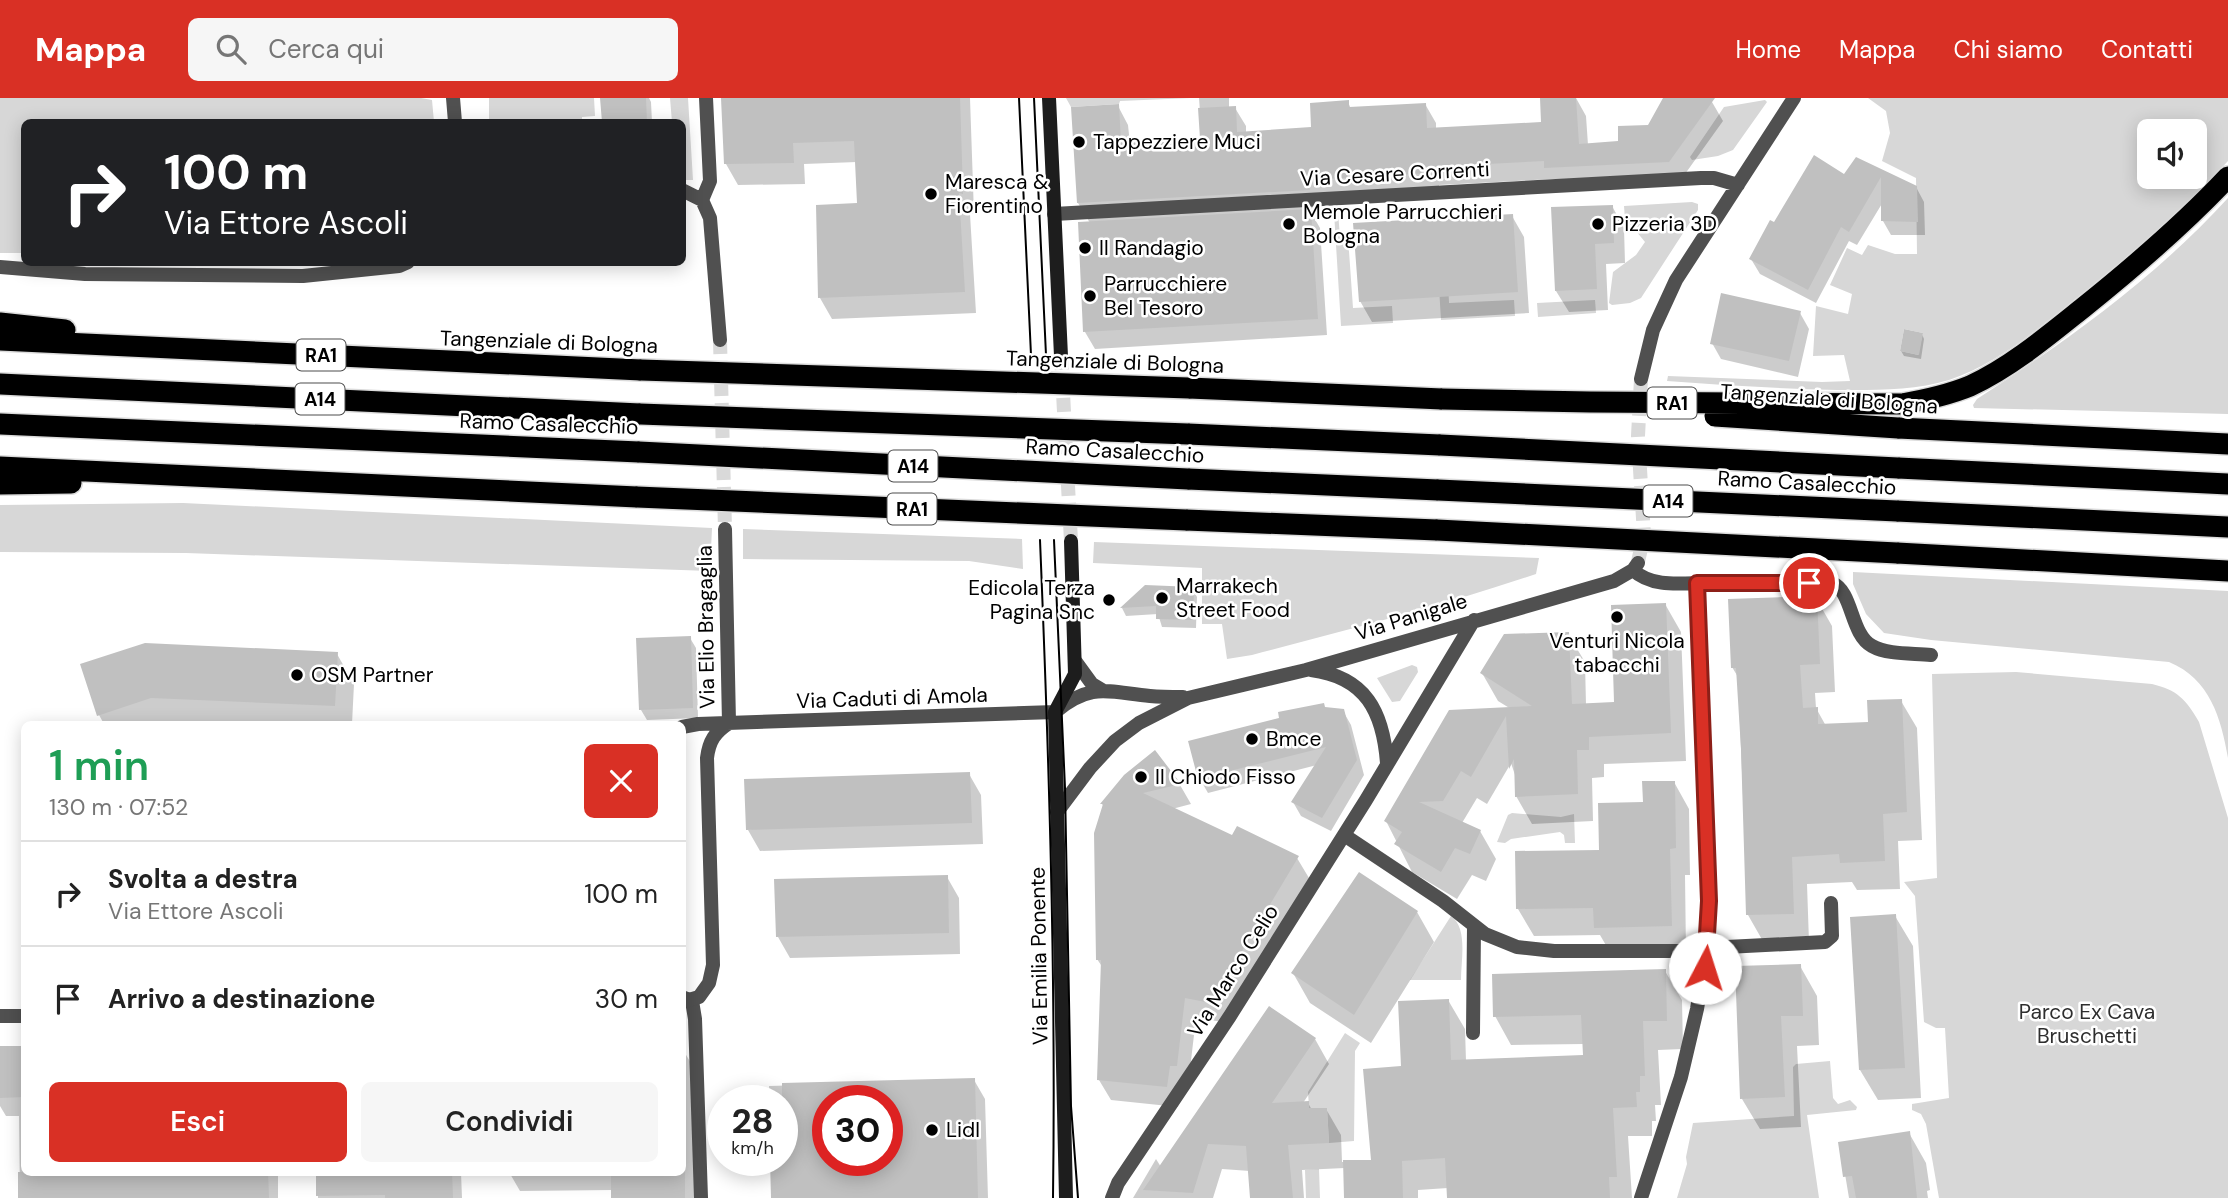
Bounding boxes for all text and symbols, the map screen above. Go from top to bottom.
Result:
search box [188,18,678,81]
text: Mappa [35,28,146,71]
icon: search [212,30,250,68]
text: Cerca qui [268,32,384,66]
text: Home [1735,34,1801,65]
text: Mappa [1839,34,1915,65]
text: Chi siamo [1953,34,2063,65]
text: Contatti [2101,34,2193,65]
map controls [2137,119,2207,189]
button: sound [2137,119,2207,189]
place label: Tappezziere Muci [1093,128,1261,156]
marker: Tappezziere Muci [1071,134,1087,150]
text: 100 m [164,140,308,204]
icon: right [49,147,140,238]
street label: Via Cesare Correnti [1299,155,1491,193]
place label: Maresca & Fiorentino [945,168,1048,220]
marker: Maresca & Fiorentino [923,186,939,202]
place label: Memole Parrucchieri Bologna [1303,198,1503,250]
text: Via Ettore Ascoli [164,202,408,244]
place label: Pizzeria 3D [1612,210,1717,238]
marker: Memole Parrucchieri Bologna [1281,216,1297,232]
marker: Pizzeria 3D [1590,216,1606,232]
place label: Il Randagio [1099,234,1204,262]
marker: Il Randagio [1077,240,1093,256]
place label: Parrucchiere Bel Tesoro [1104,270,1227,322]
marker: Parrucchiere Bel Tesoro [1082,288,1098,304]
street label: Tangenziale di Bologna [440,324,658,360]
road number: RA1 [296,340,346,370]
street label: Tangenziale di Bologna [1006,344,1224,380]
street label: Tangenziale di Bologna [1719,377,1939,421]
road number: A14 [296,384,344,414]
road number: RA1 [1648,388,1696,418]
street label: Ramo Casalecchio [459,407,639,441]
street label: Ramo Casalecchio [1025,432,1205,470]
road number: A14 [888,450,937,482]
street label: Ramo Casalecchio [1717,464,1897,502]
road number: A14 [1644,486,1692,516]
road number: RA1 [888,494,936,524]
street label: Via Elio Bragaglia [691,545,721,709]
pin [1779,553,1839,613]
icon: arrive [1790,564,1828,602]
place label: Marrakech Street Food [1176,572,1290,624]
place label: Edicola Terza Pagina Snc [968,574,1095,626]
street label: Via Panigale [1351,587,1471,647]
marker: Marrakech Street Food [1154,590,1170,606]
marker: Edicola Terza Pagina Snc [1101,592,1117,608]
marker: Venturi Nicola tabacchi [1609,609,1625,625]
place label: Venturi Nicola tabacchi [1549,627,1685,679]
place label: OSM Partner [311,661,434,689]
marker: OSM Partner [289,667,305,683]
street label: Via Caduti di Amola [796,681,988,715]
place label: Bmce [1266,725,1321,753]
marker: Bmce [1244,731,1260,747]
text: 1 min [49,738,149,793]
button: close [584,744,658,818]
place label: Il Chiodo Fisso [1155,763,1296,791]
marker: Il Chiodo Fisso [1133,769,1149,785]
text: 130 m · 07:52 [49,792,188,822]
text: Svolta a destra [108,862,298,896]
street label: Via Emilia Ponente [1023,867,1055,1045]
icon: right [49,875,87,913]
text: 100 m [584,877,658,911]
text: Via Ettore Ascoli [108,896,283,926]
street label: Via Marco Celio [1181,899,1285,1043]
position arrow [1668,931,1742,1005]
icon: arrive [49,980,87,1018]
text: Arrivo a destinazione [108,982,375,1016]
text: 30 m [595,982,658,1016]
park label: Parco Ex Cava Bruschetti [2019,998,2155,1050]
button: Esci [49,1082,347,1162]
button: Condividi [361,1082,658,1162]
speed limit sign: 30 [812,1085,903,1176]
text: 28 [731,1098,774,1144]
place label: Lidl [946,1116,980,1144]
marker: Lidl [924,1122,940,1138]
text: km/h [731,1136,774,1160]

